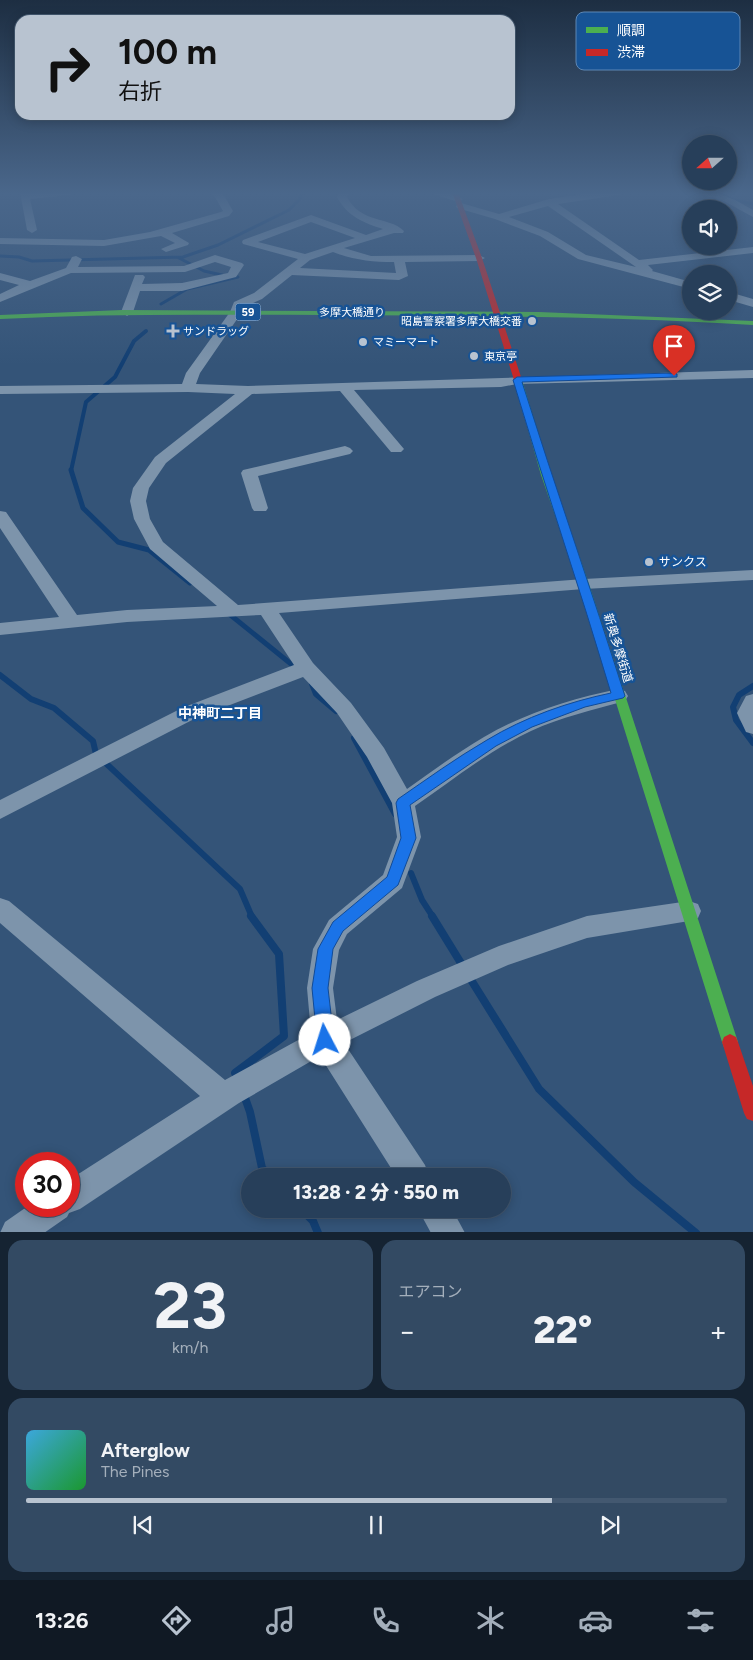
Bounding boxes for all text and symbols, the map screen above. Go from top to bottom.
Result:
legend [576,12,740,70]
text: 順調 [617,22,645,39]
text: 100 m [118,31,217,73]
icon: right [35,35,100,100]
text: 渋滞 [617,44,645,61]
text: 右折 [118,78,162,105]
north arrow [682,135,738,190]
map controls [682,135,737,320]
button: sound [682,200,737,255]
button: layers [682,265,737,320]
road number: 59 [236,304,260,320]
street label: 多摩大橋通り [319,306,385,319]
place label: 昭島警察署多摩大橋交番 [401,315,522,328]
marker: 昭島警察署多摩大橋交番 [526,315,538,327]
marker: サンドラッグ [167,325,179,337]
place label: サンドラッグ [183,325,249,338]
pin [653,325,695,376]
icon: arrive [660,332,688,360]
marker: マミーマート [357,336,369,348]
place label: マミーマート [373,336,439,349]
marker: 東京亭 [468,350,480,362]
place label: 東京亭 [484,350,517,363]
place label: サンクス [659,555,707,569]
marker: サンクス [643,556,655,568]
street label: 新奥多摩街道 [601,612,635,684]
district label: 中神町二丁目 [178,705,262,722]
position arrow [298,1013,350,1065]
speed limit sign: 30 [15,1152,80,1217]
text: 13:28 · 2 分 · 550 m [293,1181,459,1204]
text: 23 [153,1266,227,1344]
text: エアコン [399,1282,463,1301]
text: 22° [533,1307,592,1353]
text: − [399,1314,416,1348]
text: + [710,1314,727,1348]
text: km/h [172,1338,209,1357]
text: Afterglow [101,1439,190,1462]
text: The Pines [101,1462,170,1481]
icon: previous [129,1511,157,1539]
icon: pause [362,1511,390,1539]
icon: next [596,1511,624,1539]
icon: directions [159,1603,194,1638]
icon: music [263,1603,298,1638]
icon: phone [368,1603,403,1638]
icon: climate [473,1603,508,1638]
icon: car [578,1603,613,1638]
icon: filters [683,1603,718,1638]
text: 13:26 [35,1607,89,1634]

